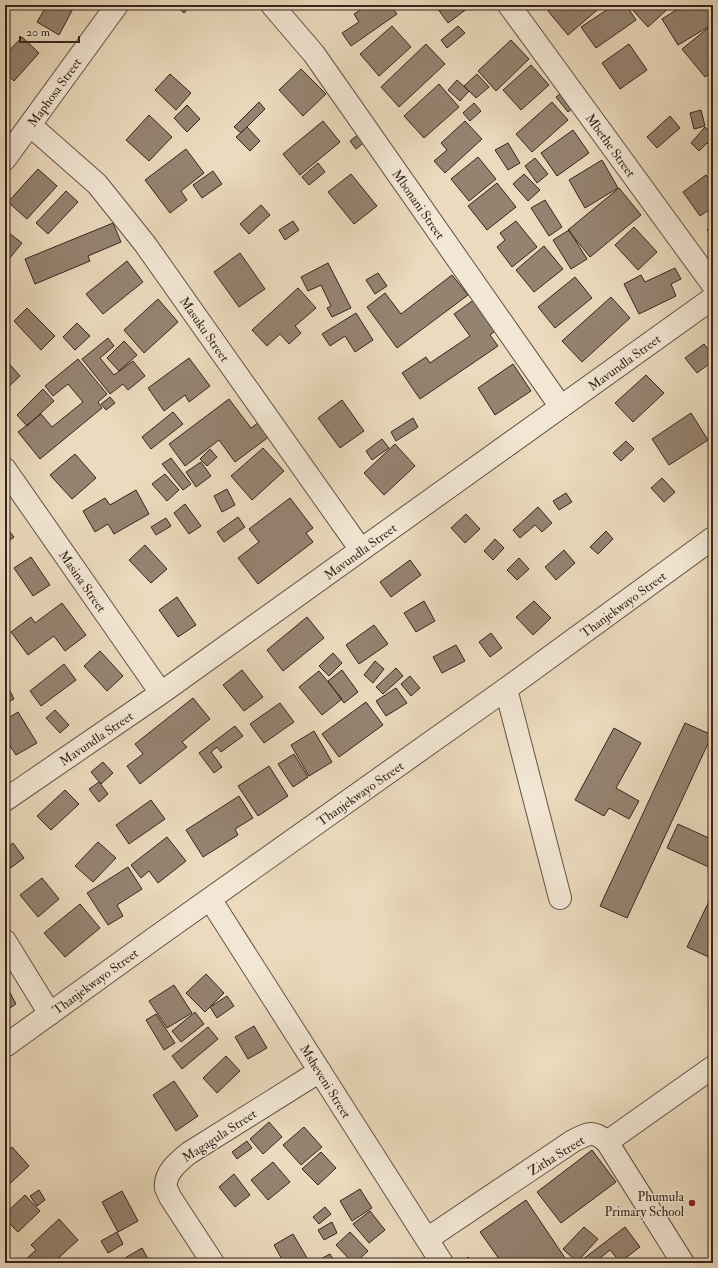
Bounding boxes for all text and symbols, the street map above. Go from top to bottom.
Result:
scale bar [20,18,79,44]
text: 20 m [26,25,51,40]
street label: Maphosa Street [24,55,86,131]
street label: Mbethe Street [582,111,639,181]
street label: Mbonani Street [388,167,448,243]
street label: Masuku Street [176,294,233,365]
street label: Mavundla Street [585,331,664,394]
street label: Mavundla Street [321,520,400,583]
street label: Masina Street [55,548,109,616]
street label: Thanjekwayo Street [578,568,670,642]
street label: Mavundla Street [57,708,137,769]
street label: Thanjekwayo Street [314,758,408,830]
street label: Thanjekwayo Street [50,945,142,1019]
street label: Msheveni Street [296,1042,354,1122]
street label: Magagula Street [179,1106,260,1166]
street label: Zitha Street [525,1132,588,1179]
place label: Phumula Primary School [604,1189,685,1221]
marker: Phumula Primary School [687,1198,697,1208]

